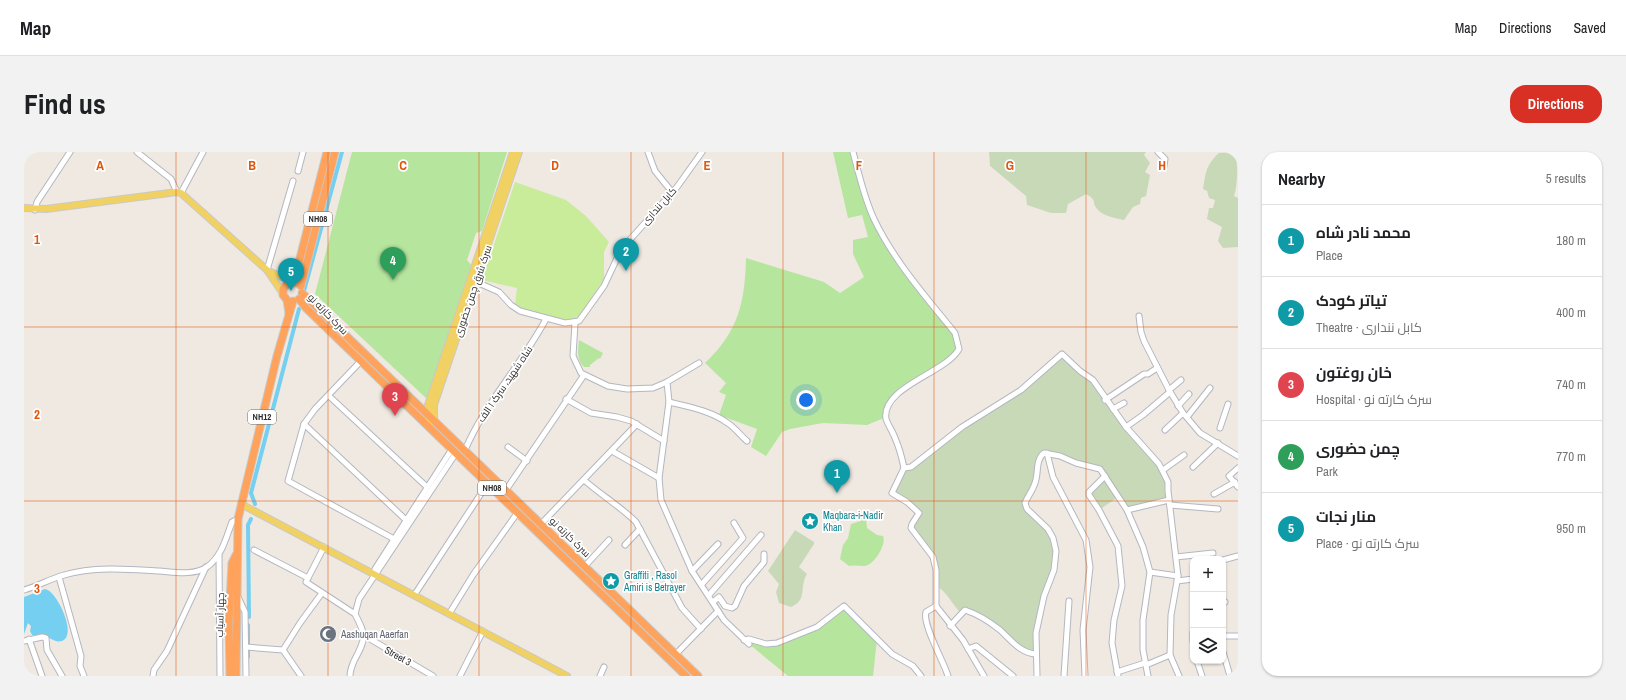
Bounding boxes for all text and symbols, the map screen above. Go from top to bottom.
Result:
text: Map [20,15,51,41]
text: Map [1455,19,1477,37]
text: Directions [1499,19,1551,37]
text: Saved [1573,19,1606,37]
text: Find us [24,85,106,123]
button: Directions [1510,85,1602,123]
text: A [96,157,104,174]
text: B [248,157,256,174]
text: C [399,157,407,174]
text: D [551,157,559,174]
text: E [703,157,711,174]
text: F [856,157,863,174]
text: G [1006,157,1014,174]
text: H [1158,157,1166,174]
text: Nearby [1278,167,1325,190]
text: 5 results [1546,170,1586,187]
street label: کابل ننداری [639,184,679,228]
road number: NH08 [304,212,332,226]
text: محمد نادر شاه [1316,222,1411,243]
text: 1 [34,231,40,248]
text: 1 [1288,232,1294,249]
text: 180 m [1556,232,1586,249]
pin: 2 [613,238,639,271]
street label: سرک شرق چمن حضوری [451,243,495,339]
pin: 4 [380,247,406,280]
text: Place [1316,247,1343,264]
pin: 5 [278,258,304,291]
text: تیاتر کودک [1316,290,1387,311]
street label: سرک کارته نو [305,291,351,337]
text: 2 [1288,304,1294,321]
text: 400 m [1556,304,1586,321]
text: Theatre · کابل ننداری [1316,319,1422,336]
street label: شاه شهید، سرک ۱ الف [475,343,535,425]
text: خان روغتون [1316,362,1392,383]
text: 3 [1288,376,1294,393]
text: 740 m [1556,376,1586,393]
pin: 3 [382,383,408,416]
your location [796,390,816,410]
text: Hospital · سرک کارته نو [1316,391,1432,408]
text: 2 [34,406,40,423]
road number: NH12 [248,410,276,424]
text: چمن حضوری [1316,438,1400,459]
text: 4 [1288,448,1294,465]
text: 770 m [1556,448,1586,465]
pin: 1 [824,460,850,493]
text: Park [1316,463,1338,480]
road number: NH08 [478,481,506,495]
text: منار نجات [1316,506,1376,527]
place label: Maqbara-i-Nadir Khan [823,509,883,534]
place icon: Maqbara-i-Nadir Khan [800,511,820,531]
street label: سرک کارته نو [547,514,593,560]
text: 5 [1288,520,1294,537]
text: 950 m [1556,520,1586,537]
text: Place · سرک کارته نو [1316,535,1419,552]
map controls [1190,556,1226,664]
button: + [1190,556,1226,592]
place label: Graffiti , Rasol Amiri is Betrayer [623,569,686,594]
place icon: Graffiti , Rasol Amiri is Betrayer [601,571,621,591]
text: 3 [34,580,40,597]
street label: چهار آسیاب [213,592,227,638]
button: − [1190,592,1226,628]
mosque icon: Aashuqan Aaerfan [318,624,338,644]
place label: Aashuqan Aaerfan [340,628,408,641]
button: layers [1190,628,1226,664]
street label: Street 3 [382,643,414,669]

